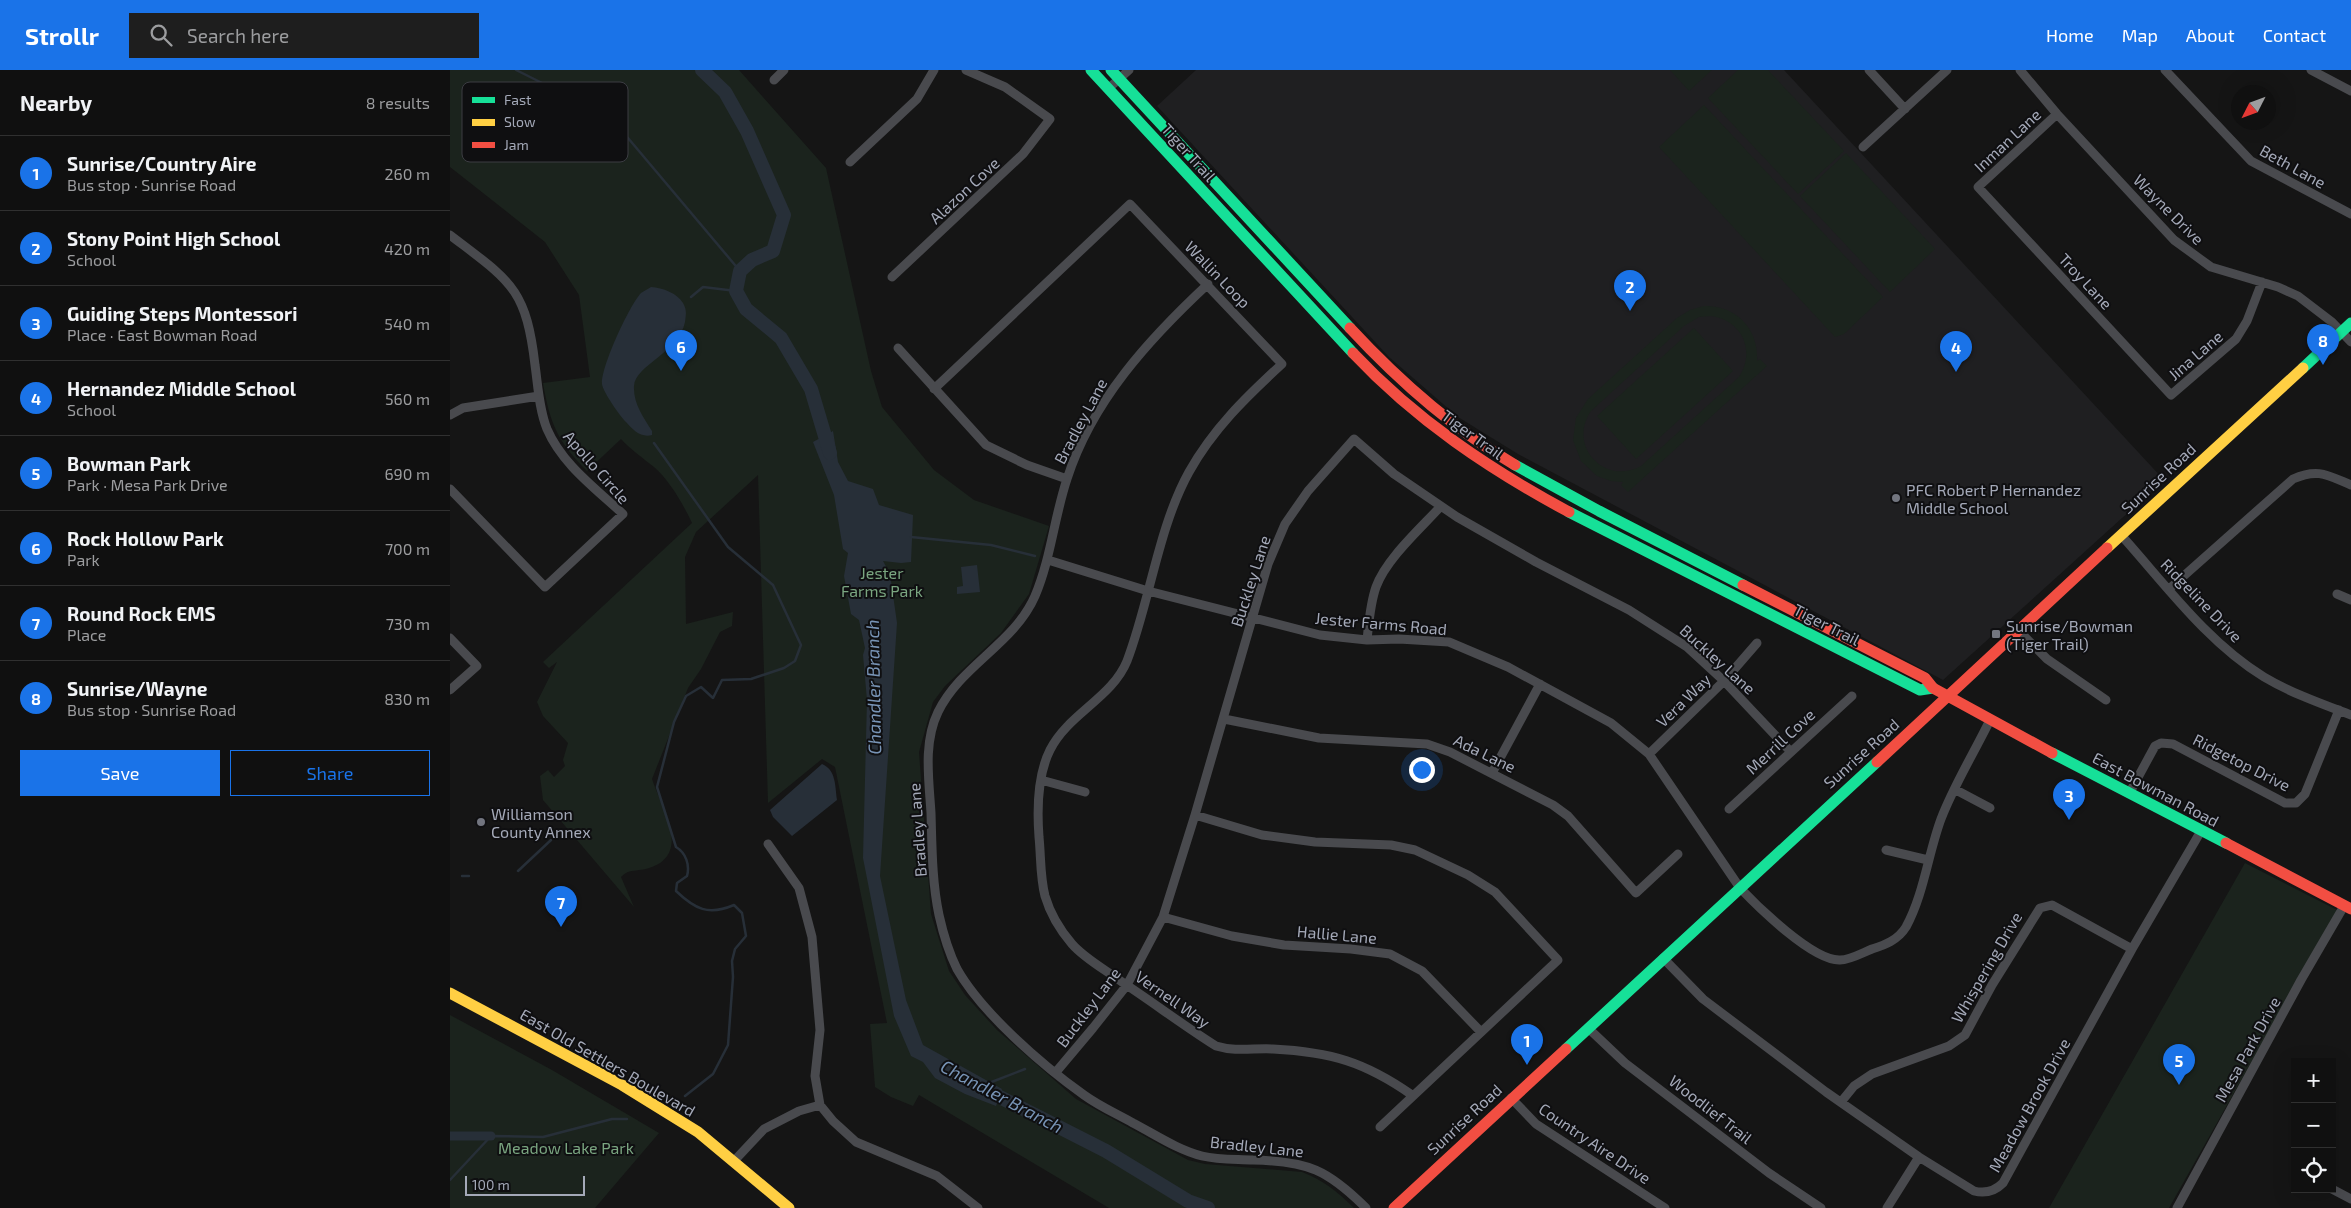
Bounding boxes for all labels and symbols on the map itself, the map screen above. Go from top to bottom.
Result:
legend [462,82,628,162]
north arrow [2231,85,2276,130]
text: Fast [504,91,531,108]
street label: Inman Lane [1970,104,2044,176]
text: Slow [504,113,536,130]
street label: Tiger Trail [1158,119,1220,185]
text: Jam [504,136,529,153]
street label: Beth Lane [2257,140,2329,192]
street label: Alazon Cove [925,153,1003,227]
street label: Wayne Drive [2130,170,2208,248]
street label: Wallin Loop [1181,237,1255,311]
street label: Troy Lane [2055,249,2117,313]
pin: 2 [1614,270,1646,311]
pin: 8 [2307,324,2339,365]
street label: Jina Lane [2164,326,2226,384]
pin: 6 [665,330,697,371]
pin: 4 [1940,331,1972,372]
street label: Bradley Lane [1050,375,1110,467]
street label: Tiger Trail [1438,405,1508,463]
street label: Apollo Circle [560,426,634,508]
street label: Sunrise Road [2117,439,2199,517]
place label: PFC Robert P Hernandez Middle School [1906,480,2081,517]
marker: PFC Robert P Hernandez Middle School [1890,492,1902,504]
street label: Buckley Lane [1226,533,1274,629]
street label: Ridgeline Drive [2157,554,2247,646]
park label: Jester Farms Park [841,563,923,600]
street label: Tiger Trail [1791,599,1863,649]
street label: Jester Farms Road [1314,608,1448,638]
place label: Sunrise/Bowman (Tiger Trail) [2006,616,2133,653]
water label: Chandler Branch [861,619,885,755]
street label: Buckley Lane [1676,620,1760,698]
marker: Sunrise/Bowman (Tiger Trail) [1990,628,2002,640]
street label: Vera Way [1652,669,1715,731]
street label: Merrill Cove [1742,704,1818,778]
street label: Sunrise Road [1819,714,1903,792]
street label: Ridgetop Drive [2190,729,2294,795]
street label: Ada Lane [1451,730,1519,776]
street label: East Bowman Road [2090,748,2222,830]
your location [1409,757,1435,783]
pin: 3 [2053,779,2085,820]
street label: Bradley Lane [904,782,930,878]
place label: Williamson County Annex [491,804,591,841]
marker: Williamson County Annex [475,816,487,828]
pin: 7 [545,886,577,927]
street label: Whispering Drive [1947,908,2025,1026]
street label: Hallie Lane [1296,921,1378,947]
street label: Buckley Lane [1052,963,1124,1051]
street label: Vernell Way [1132,966,1214,1032]
street label: Mesa Park Drive [2210,993,2284,1105]
street label: East Old Settlers Boulevard [517,1004,699,1120]
pin: 1 [1511,1024,1543,1065]
street label: Meadow Brook Drive [1984,1035,2074,1175]
pin: 5 [2163,1044,2195,1085]
water label: Chandler Branch [937,1055,1067,1137]
street label: Woodlief Trail [1666,1071,1757,1147]
street label: Sunrise Road [1423,1080,1505,1158]
street label: Country Aire Drive [1536,1099,1654,1187]
street label: Bradley Lane [1209,1132,1305,1160]
park label: Meadow Lake Park [498,1138,634,1157]
scale bar [465,1173,585,1196]

